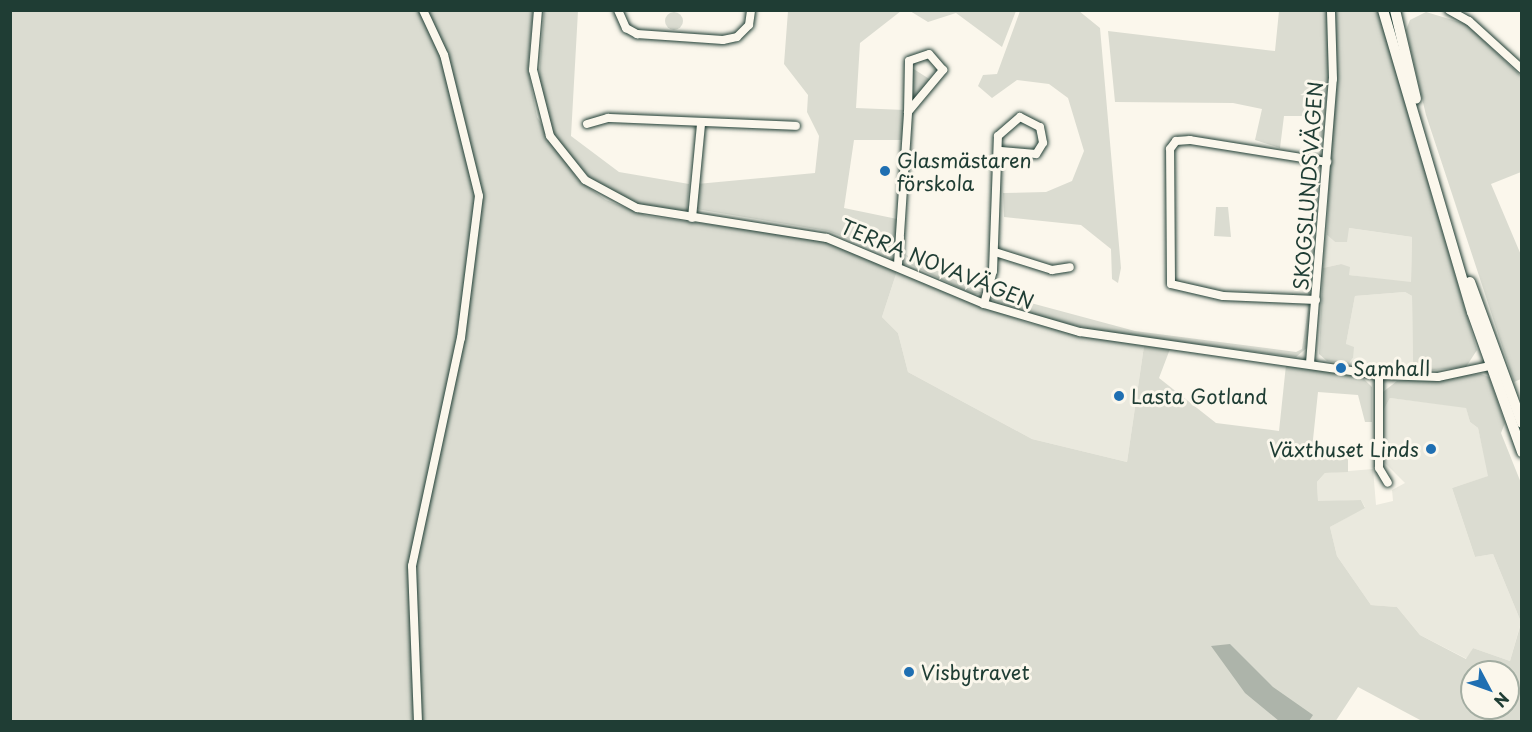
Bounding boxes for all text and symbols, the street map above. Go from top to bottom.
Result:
street label: SKOGSLUNDSVÄGEN [1289,81,1327,291]
place label: Glasmästaren förskola [897,148,1032,195]
marker: Glasmästaren förskola [878,164,892,178]
street label: TERRA NOVAVÄGEN [836,214,1038,314]
place label: Samhall [1353,356,1430,380]
marker: Samhall [1334,361,1348,375]
place label: Lasta Gotland [1131,384,1268,408]
marker: Lasta Gotland [1112,389,1126,403]
place label: Växthuset Linds [1268,437,1419,461]
marker: Växthuset Linds [1424,442,1438,456]
place label: Visbytravet [921,660,1030,684]
north arrow [1460,660,1520,720]
marker: Visbytravet [902,665,916,679]
text: N [1489,688,1515,713]

